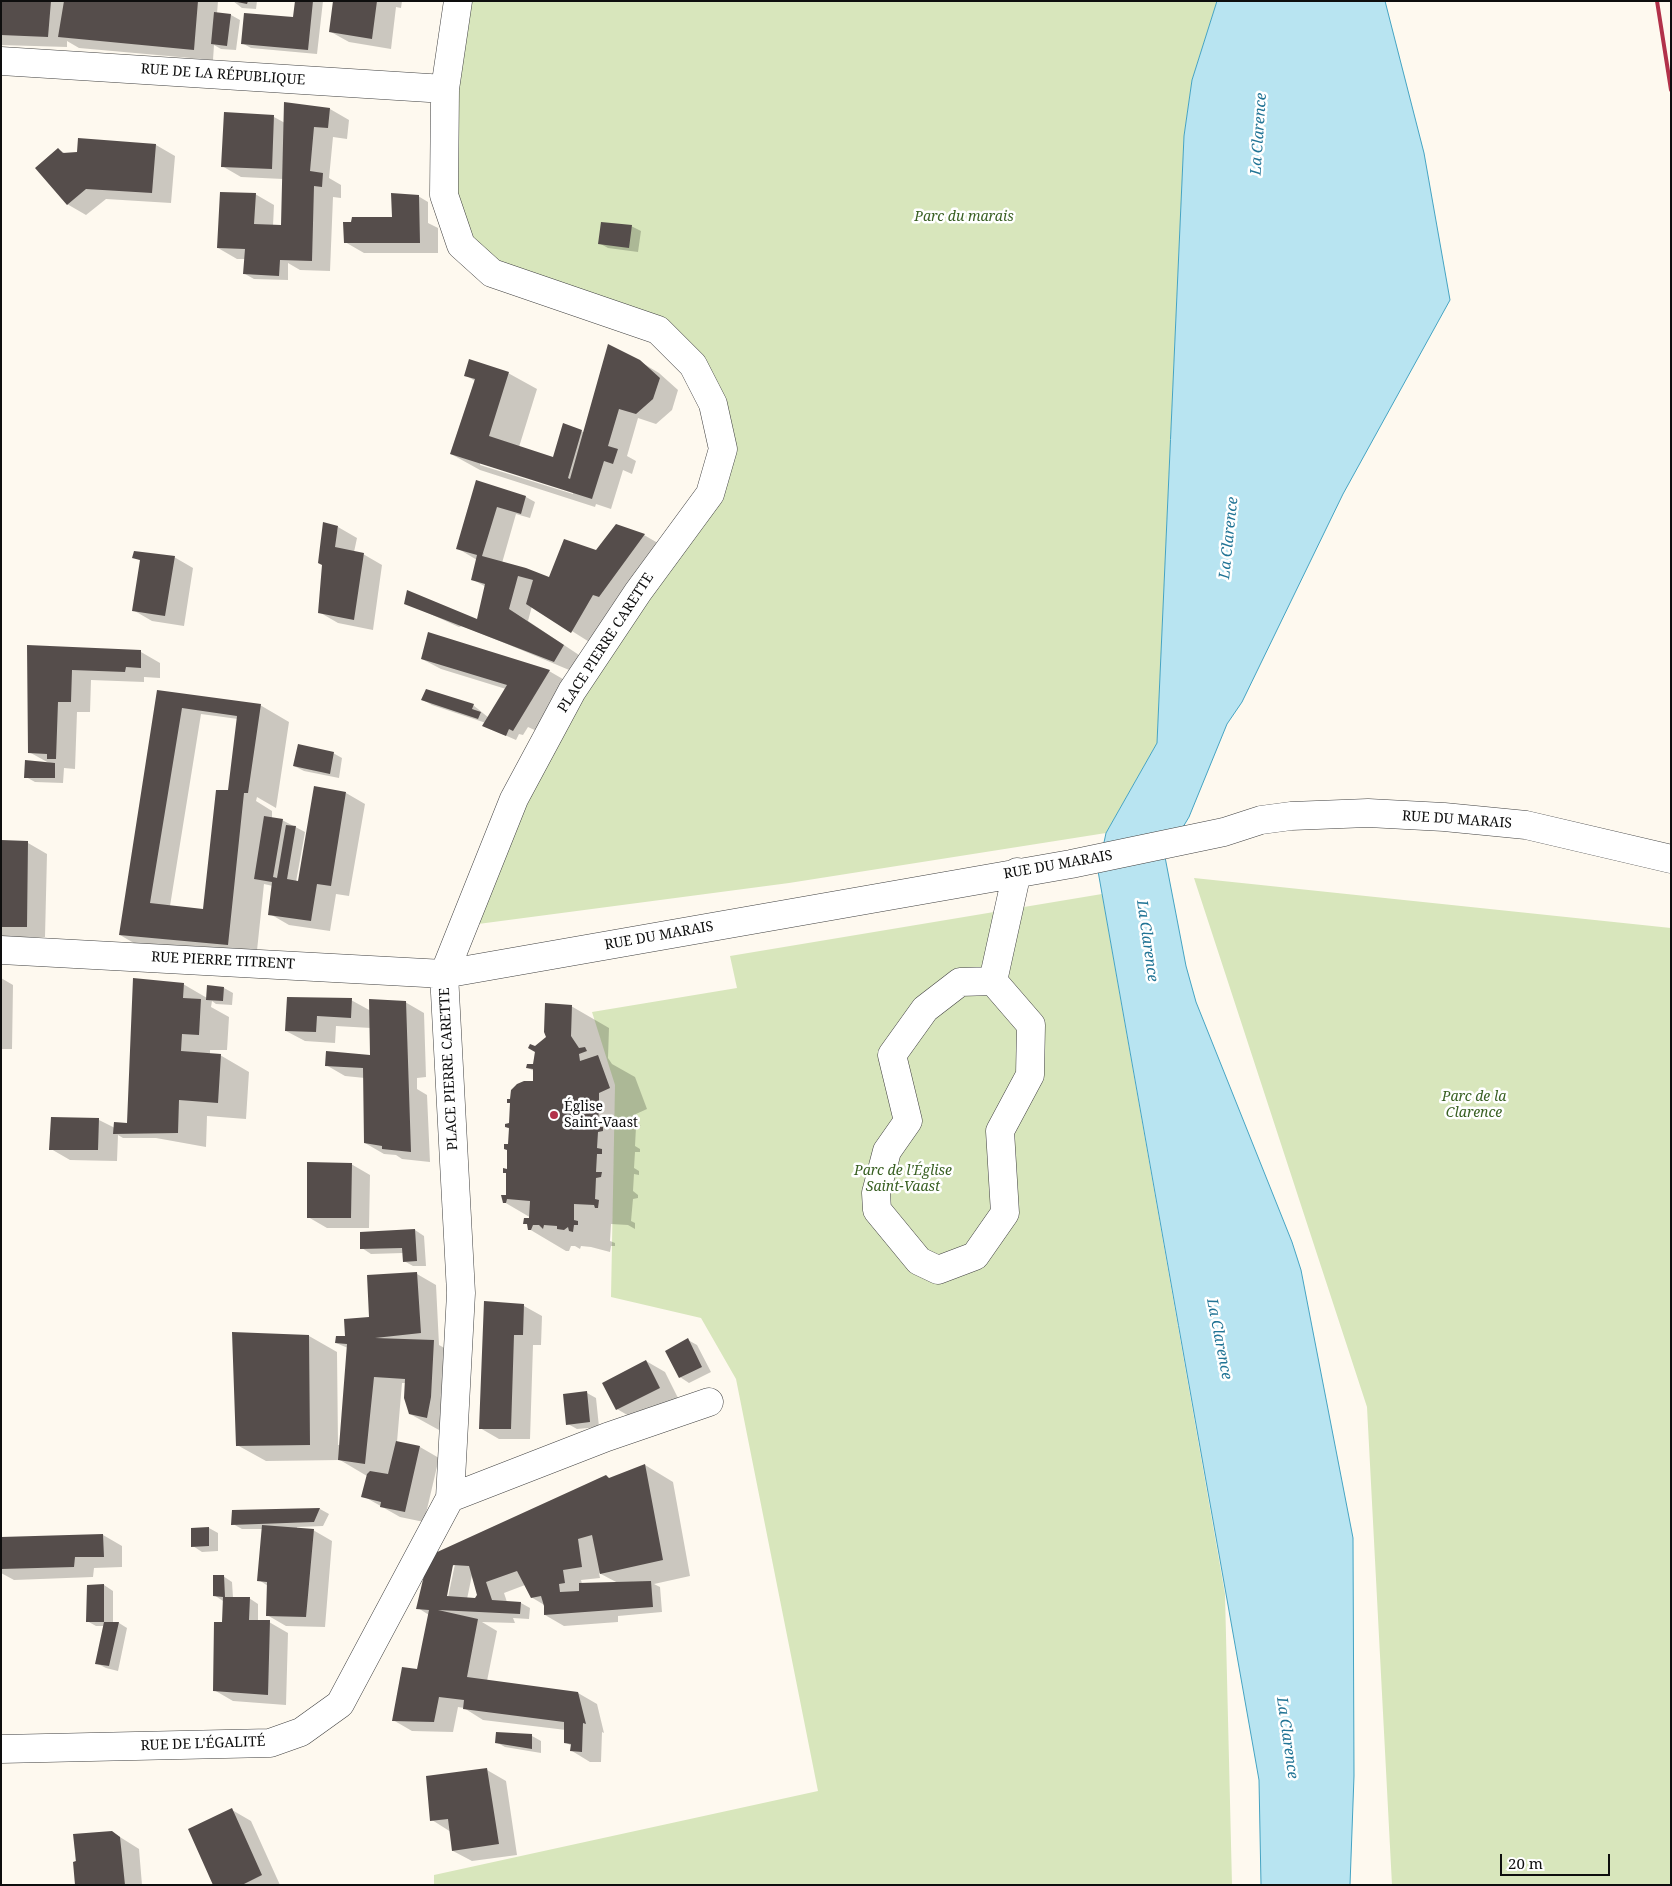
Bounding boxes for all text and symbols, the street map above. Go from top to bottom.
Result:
street label: RUE DE LA RÉPUBLIQUE [140,61,306,89]
water label: La Clarence [1247,92,1271,176]
park label: Parc du marais [914,209,1014,225]
water label: La Clarence [1216,496,1242,580]
street label: PLACE PIERRE CARETTE [555,570,657,716]
street label: RUE DU MARAIS [1401,808,1513,832]
street label: RUE DU MARAIS [1002,847,1114,883]
water label: La Clarence [1132,899,1162,983]
street label: RUE DU MARAIS [603,918,715,954]
street label: RUE PIERRE TITRENT [151,949,295,973]
street label: PLACE PIERRE CARETTE [436,987,462,1151]
park label: Parc de la Clarence [1442,1089,1506,1122]
place label: Église Saint-Vaast [564,1099,638,1132]
marker: Église Saint-Vaast [548,1109,560,1121]
park label: Parc de l'Église Saint-Vaast [854,1163,952,1196]
water label: La Clarence [1202,1297,1236,1381]
water label: La Clarence [1272,1696,1302,1780]
street label: RUE DE L'ÉGALITÉ [140,1733,266,1755]
scale bar [1502,1844,1612,1876]
text: 20 m [1508,1853,1543,1873]

